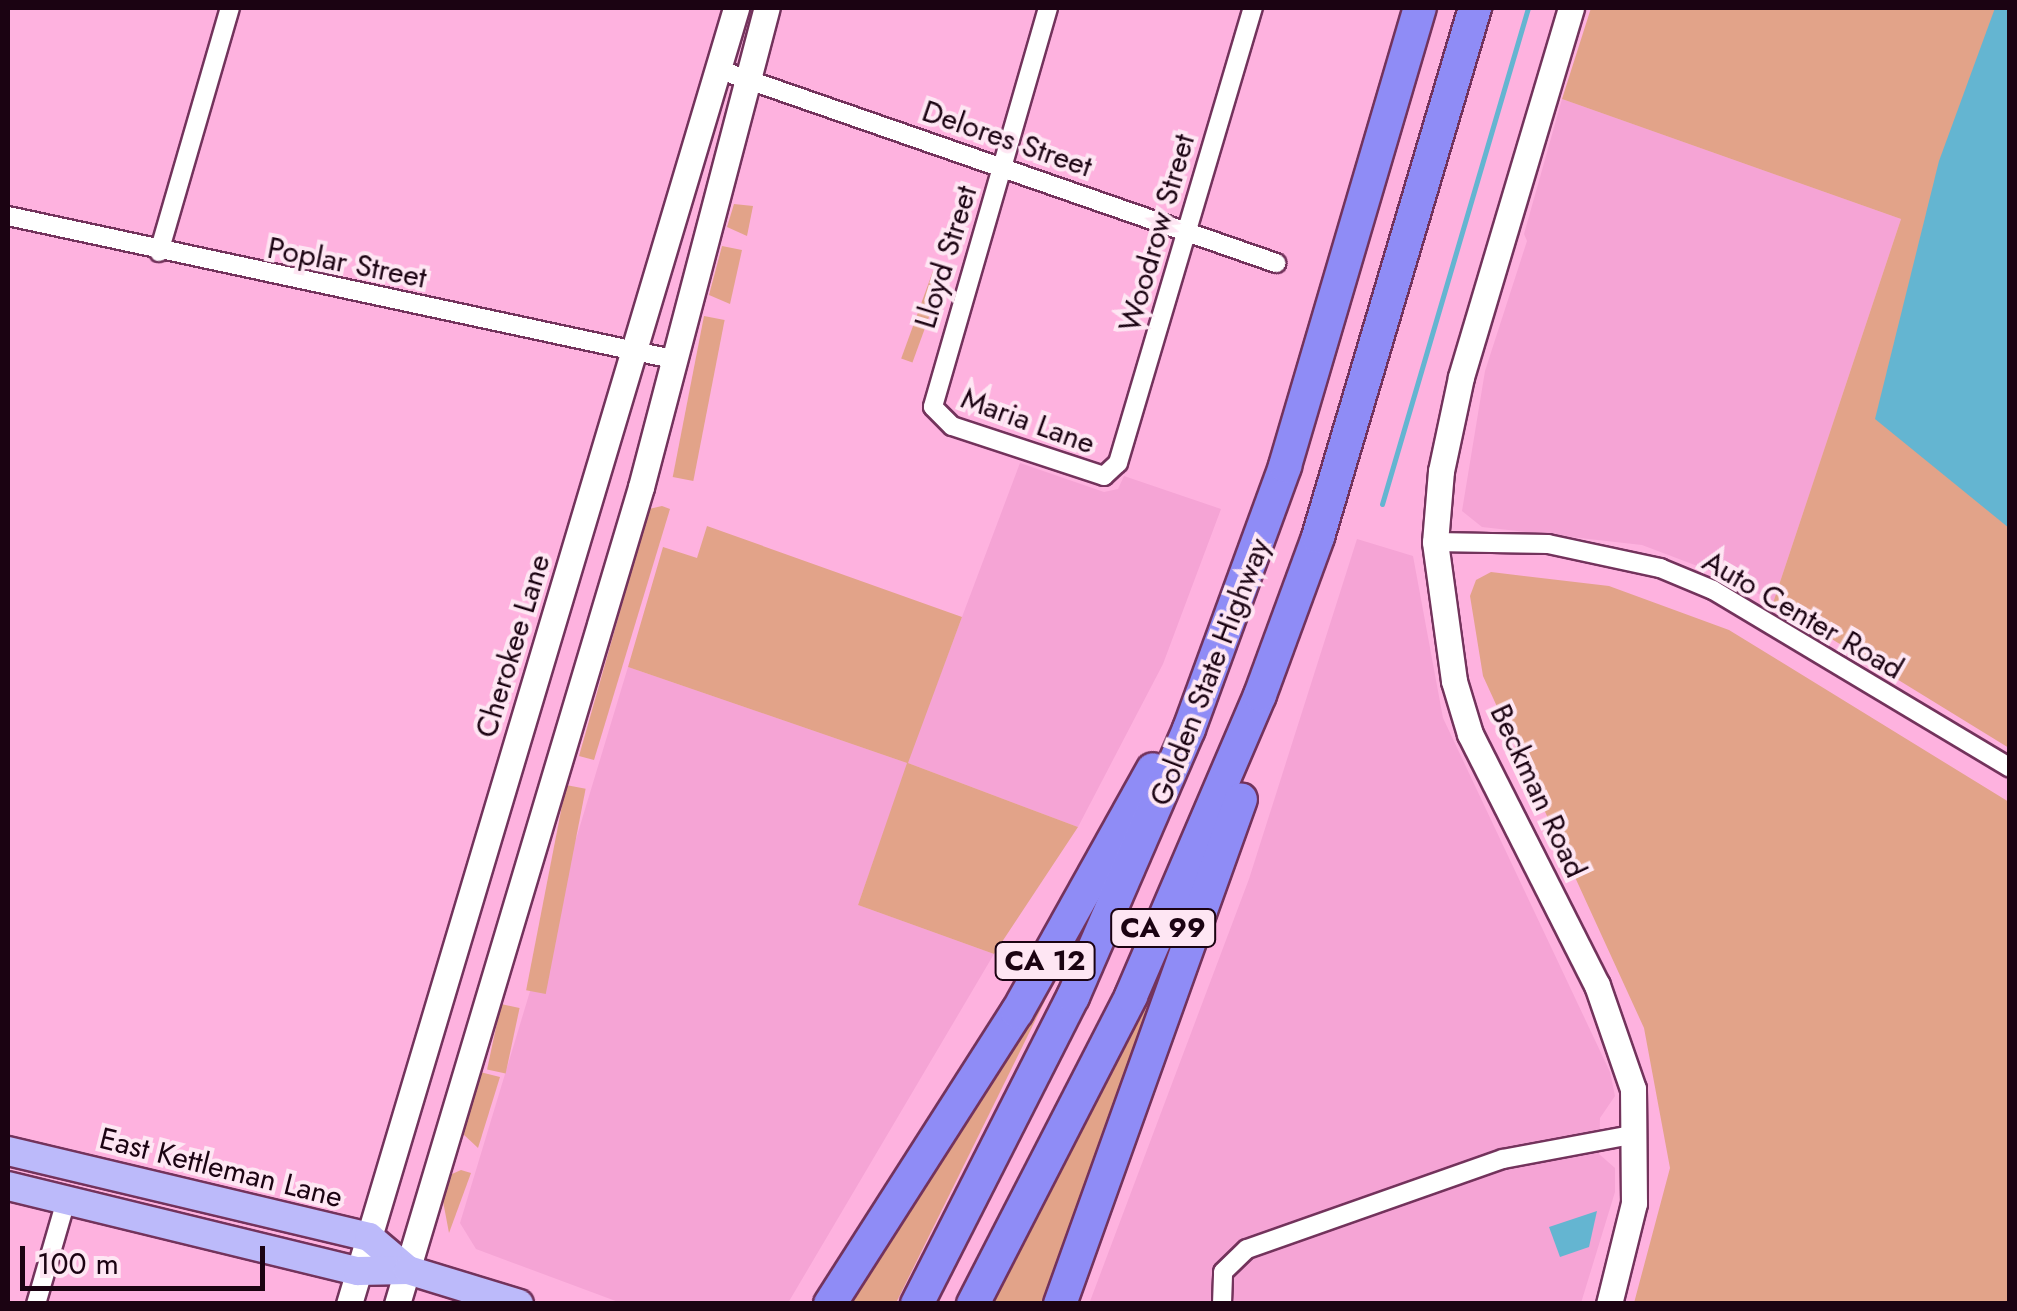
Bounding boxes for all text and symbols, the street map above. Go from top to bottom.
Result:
street label: Delores Street [917,93,1097,185]
street label: Woodrow Street [1112,130,1202,336]
street label: Lloyd Street [907,181,985,333]
street label: Poplar Street [264,230,430,296]
street label: Maria Lane [956,380,1100,462]
street label: Golden State Highway [1142,533,1278,811]
street label: Auto Center Road [1696,543,1910,687]
street label: Cherokee Lane [468,550,558,742]
street label: Beckman Road [1482,699,1594,883]
road number: CA 99 [1108,905,1218,951]
road number: CA 12 [992,938,1098,984]
street label: East Kettleman Lane [96,1120,346,1216]
scale bar [25,1226,270,1288]
text: 100 m [37,1242,119,1285]

